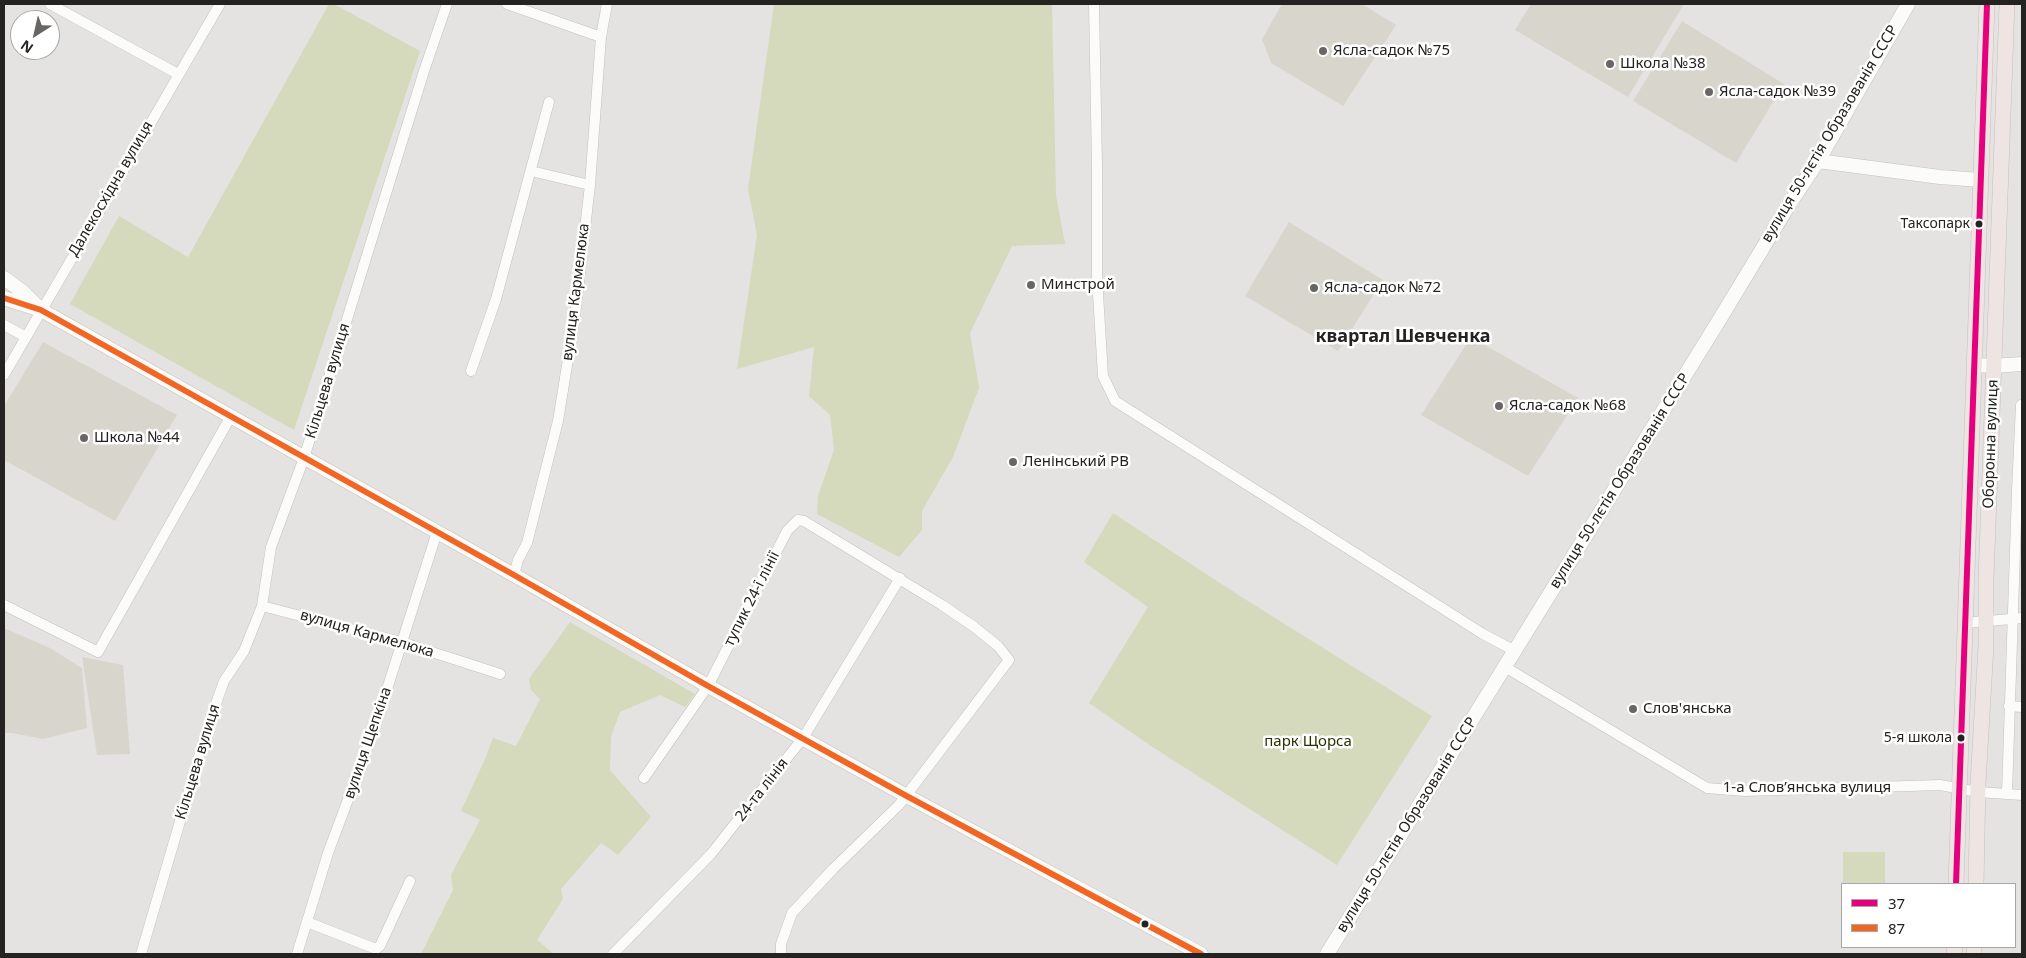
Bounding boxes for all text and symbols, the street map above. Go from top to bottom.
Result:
north arrow [10,10,60,60]
street label: вулиця 50-лєтія Образованія СССР [1758,22,1902,246]
text: N [17,36,37,58]
place label: Ясла-садок №75 [1333,42,1450,60]
marker: Ясла-садок №75 [1317,45,1329,57]
place label: Школа №38 [1620,55,1706,73]
marker: Школа №38 [1604,58,1616,70]
place label: Ясла-садок №39 [1719,83,1836,101]
marker: Ясла-садок №39 [1703,86,1715,98]
street label: Далекосхідна вулиця [65,118,157,260]
place label: Таксопарк [1901,216,1970,232]
marker: Таксопарк [1974,219,1984,229]
street label: вулиця Кармелюка [559,222,593,362]
place label: Минстрой [1041,276,1115,294]
marker: Минстрой [1025,279,1037,291]
place label: Ясла-садок №72 [1324,279,1441,297]
marker: Ясла-садок №72 [1308,282,1320,294]
street label: Кільцева вулиця [302,321,354,441]
district label: квартал Шевченка [1315,326,1491,348]
street label: вулиця 50-лєтія Образованія СССР [1546,370,1694,592]
street label: Оборонна вулиця [1980,379,2002,509]
place label: Ясла-садок №68 [1509,397,1626,415]
marker: Ясла-садок №68 [1493,400,1505,412]
place label: Школа №44 [94,429,180,447]
marker: Школа №44 [78,432,90,444]
place label: Ленінський РВ [1023,453,1129,471]
marker: Ленінський РВ [1007,456,1019,468]
street label: тупик 24-ї лінії [720,548,784,650]
street label: вулиця Кармелюка [298,606,436,662]
street label: вулиця Щепкіна [340,685,396,801]
place label: Слов'янська [1643,700,1732,718]
street label: Кільцева вулиця [172,702,224,822]
marker: Слов'янська [1627,703,1639,715]
street label: вулиця 50-лєтія Образованія СССР [1333,714,1481,936]
place label: 5-я школа [1884,730,1952,746]
park label: парк Щорса [1264,733,1352,751]
marker: 5-я школа [1956,733,1966,743]
street label: 24-та лінія [732,755,792,825]
street label: 1-а Слов’янська вулиця [1723,779,1891,797]
legend [1841,883,2016,948]
text: 37 [1888,893,1905,913]
text: 87 [1888,918,1905,938]
unlabelled marker [1140,919,1150,929]

